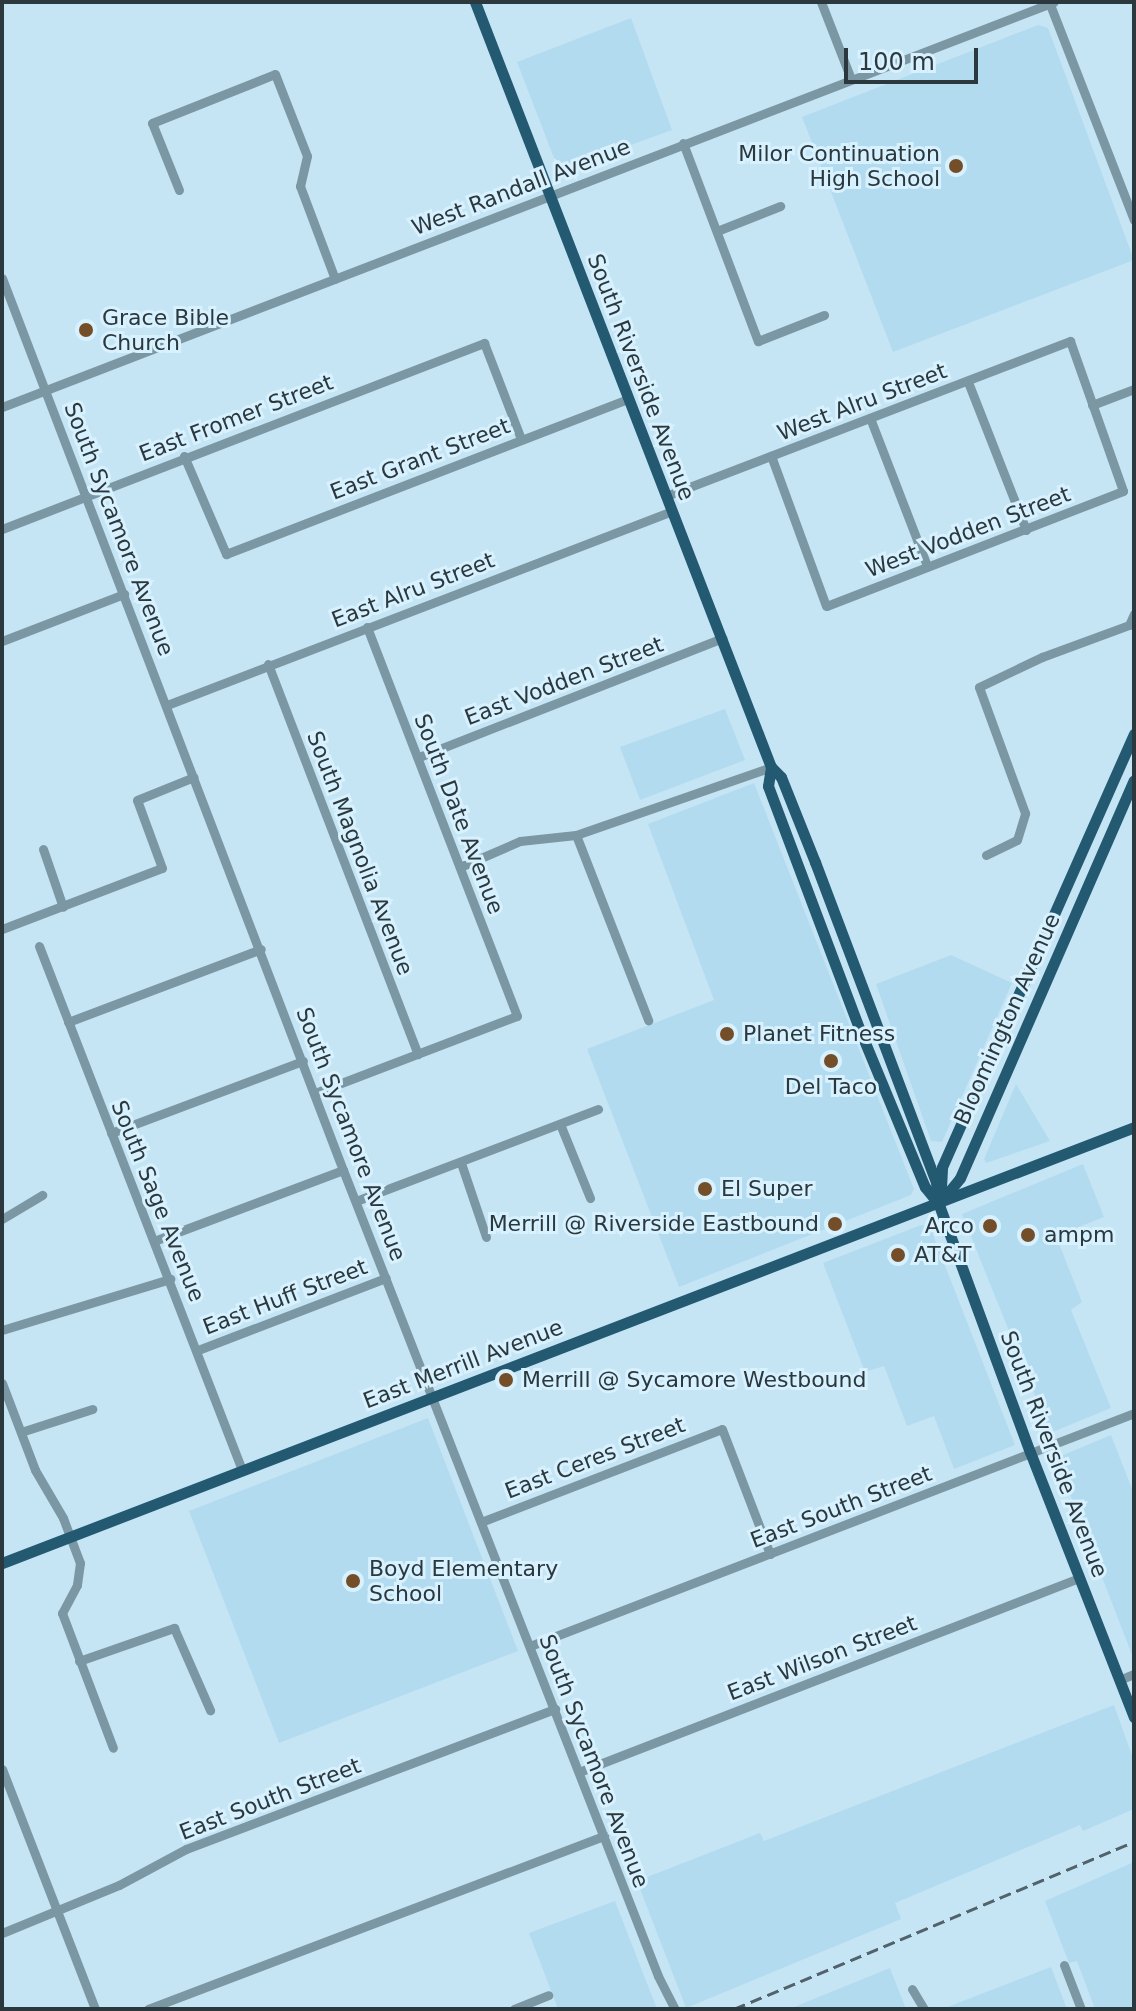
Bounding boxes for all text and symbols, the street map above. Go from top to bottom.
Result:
scale bar [848,32,982,82]
text: 100 m [858,48,935,76]
street label: West Randall Avenue [408,133,634,241]
place label: Milor Continuation High School [738,140,940,192]
marker: Milor Continuation High School [947,157,965,175]
street label: South Riverside Avenue [582,250,700,504]
place label: Grace Bible Church [102,304,229,356]
marker: Grace Bible Church [77,321,95,339]
street label: West Alru Street [774,358,950,446]
street label: East Fromer Street [135,369,337,467]
street label: South Sycamore Avenue [58,399,180,659]
street label: East Grant Street [326,413,514,505]
street label: West Vodden Street [862,481,1074,583]
street label: East Alru Street [328,547,498,633]
street label: East Vodden Street [461,631,667,731]
street label: South Date Avenue [409,710,509,918]
street label: South Magnolia Avenue [301,727,419,979]
street label: Bloomington Avenue [949,909,1065,1129]
street label: South Sycamore Avenue [290,1004,412,1264]
place label: Planet Fitness [743,1021,895,1047]
marker: Planet Fitness [718,1025,736,1043]
marker: Del Taco [822,1052,840,1070]
place label: Del Taco [785,1074,877,1100]
street label: South Sage Avenue [106,1097,210,1305]
place label: El Super [721,1176,812,1202]
marker: El Super [696,1180,714,1198]
place label: Merrill @ Riverside Eastbound [489,1211,819,1237]
place label: Arco [925,1213,974,1239]
marker: Merrill @ Riverside Eastbound [826,1215,844,1233]
marker: Arco [981,1217,999,1235]
place label: ampm [1044,1222,1114,1248]
marker: ampm [1019,1226,1037,1244]
place label: AT&T [914,1242,971,1268]
marker: AT&T [889,1246,907,1264]
street label: East Huff Street [199,1254,371,1340]
street label: East Merrill Avenue [359,1314,567,1414]
street label: South Riverside Avenue [995,1327,1113,1581]
place label: Merrill @ Sycamore Westbound [522,1367,866,1393]
marker: Merrill @ Sycamore Westbound [497,1371,515,1389]
street label: East Ceres Street [501,1411,689,1505]
street label: East South Street [747,1460,935,1554]
place label: Boyd Elementary School [369,1555,558,1606]
marker: Boyd Elementary School [344,1572,362,1590]
street label: East Wilson Street [724,1610,920,1706]
street label: South Sycamore Avenue [533,1631,655,1891]
street label: East South Street [176,1752,364,1846]

